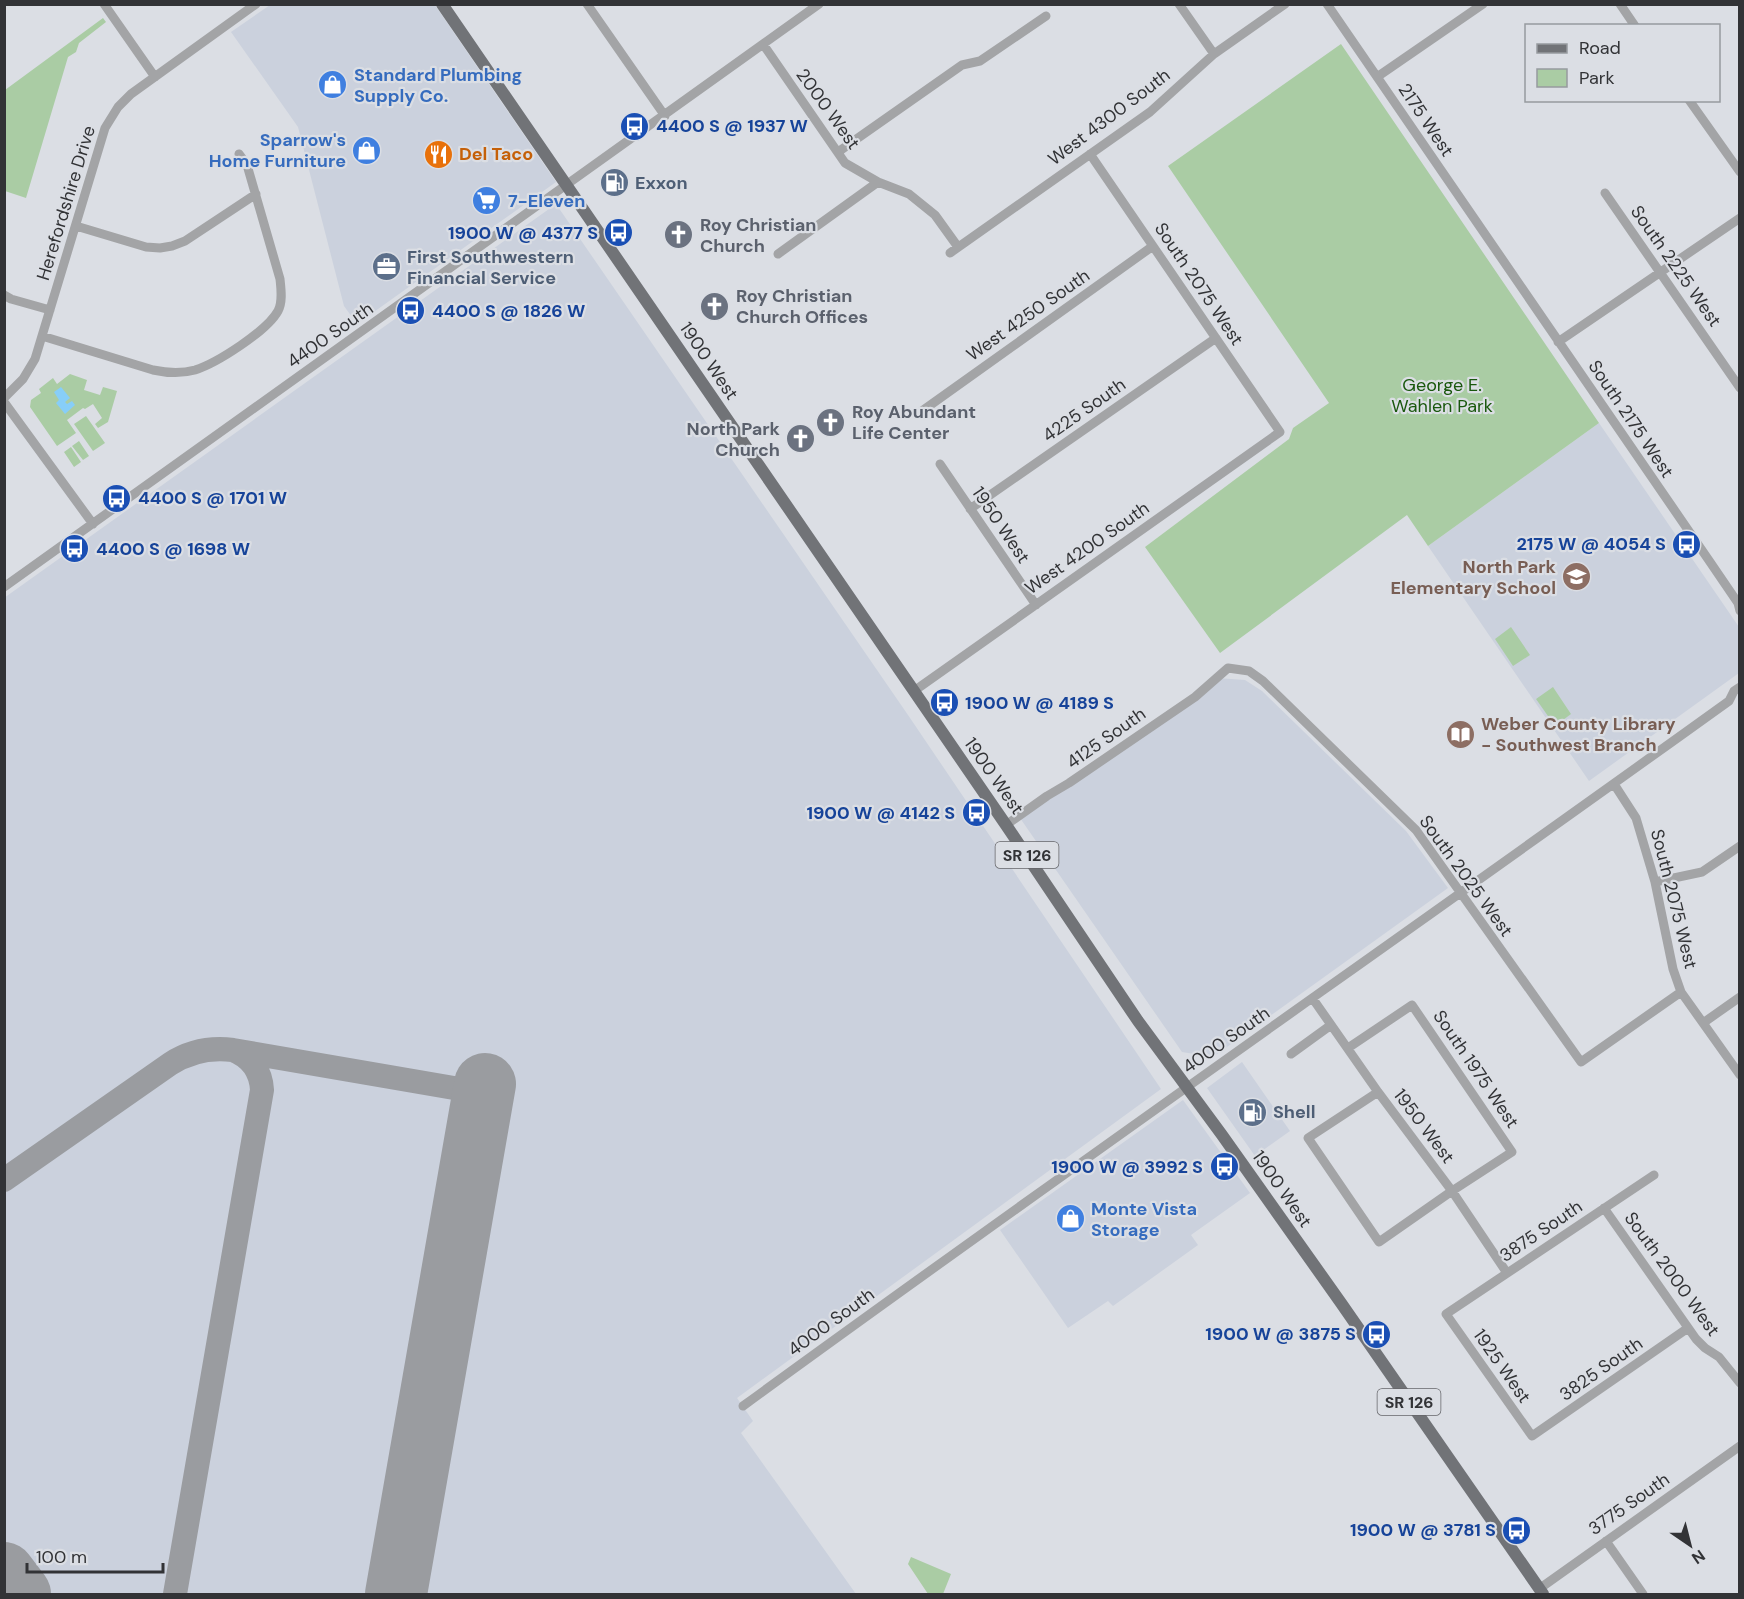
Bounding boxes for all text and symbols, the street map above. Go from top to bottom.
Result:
legend [1525,24,1720,102]
text: Road [1579,36,1621,60]
place label: Standard Plumbing Supply Co. [354,63,522,108]
street label: West 4300 South [1043,63,1175,171]
street label: 2000 West [791,64,865,154]
text: Park [1579,66,1615,90]
shop icon: Standard Plumbing Supply Co. [317,69,349,101]
street label: 2175 West [1393,79,1459,161]
bus stop icon: 4400 S @ 1937 W [619,110,651,142]
place label: 4400 S @ 1937 W [656,114,808,138]
street label: Herefordshire Drive [31,123,101,283]
place label: Sparrow's Home Furniture [209,128,346,173]
shop icon: Sparrow's Home Furniture [351,134,383,166]
restaurant icon: Del Taco [422,138,454,170]
place label: Del Taco [459,142,533,166]
fuel station icon: Exxon [598,167,630,199]
place label: Exxon [635,171,688,195]
supermarket icon: 7-Eleven [471,185,503,217]
place label: 7-Eleven [508,189,585,213]
street label: South 2225 West [1625,201,1727,331]
place label: Roy Christian Church [700,213,816,258]
bus stop icon: 1900 W @ 4377 S [603,217,635,249]
street label: South 2075 West [1149,218,1249,350]
church icon: Roy Christian Church [663,219,695,251]
place label: 1900 W @ 4377 S [448,221,598,245]
place label: First Southwestern Financial Service [407,245,574,290]
office icon: First Southwestern Financial Service [370,251,402,283]
street label: West 4250 South [962,263,1094,367]
place label: Roy Christian Church Offices [736,284,868,329]
church icon: Roy Christian Church Offices [699,290,731,322]
bus stop icon: 4400 S @ 1826 W [395,295,427,327]
street label: 4400 South [282,296,378,374]
place label: 4400 S @ 1826 W [432,299,585,323]
street label: 1900 West [674,317,744,405]
street label: South 2175 West [1583,356,1679,482]
street label: 4225 South [1038,373,1130,447]
park label: George E. Wahlen Park [1391,373,1493,418]
place label: Roy Abundant Life Center [852,400,976,445]
church icon: Roy Abundant Life Center [815,406,847,438]
place label: North Park Church [687,417,781,462]
church icon: North Park Church [785,423,817,455]
bus stop icon: 4400 S @ 1701 W [101,482,133,514]
street label: 1950 West [967,482,1035,568]
place label: 4400 S @ 1701 W [138,486,287,510]
street label: West 4200 South [1020,496,1154,600]
bus stop icon: 2175 W @ 4054 S [1671,528,1703,560]
place label: 2175 W @ 4054 S [1516,532,1666,556]
bus stop icon: 4400 S @ 1698 W [59,533,91,565]
place label: 4400 S @ 1698 W [96,537,250,561]
place label: North Park Elementary School [1390,555,1557,600]
school or university icon: North Park Elementary School [1561,561,1593,593]
bus stop icon: 1900 W @ 4189 S [928,687,960,719]
place label: 1900 W @ 4189 S [965,691,1114,715]
street label: 4125 South [1062,702,1150,774]
place label: Weber County Library - Southwest Branch [1481,712,1676,757]
library icon: Weber County Library - Southwest Branch [1444,718,1476,750]
street label: 1900 West [959,733,1029,819]
bus stop icon: 1900 W @ 4142 S [960,797,992,829]
place label: 1900 W @ 4142 S [806,801,955,825]
street label: South 2025 West [1414,810,1518,942]
street label: South 2075 West [1645,827,1703,971]
road number: SR 126 [996,842,1058,868]
street label: 4000 South [1178,1001,1274,1079]
street label: South 1975 West [1428,1005,1524,1133]
street label: 1950 West [1388,1084,1460,1168]
fuel station icon: Shell [1236,1096,1268,1128]
place label: Shell [1273,1100,1315,1124]
street label: 1900 West [1247,1146,1317,1232]
bus stop icon: 1900 W @ 3992 S [1208,1151,1240,1183]
place label: 1900 W @ 3992 S [1051,1155,1203,1179]
street label: 3875 South [1495,1195,1587,1267]
place label: Monte Vista Storage [1091,1197,1197,1242]
shop icon: Monte Vista Storage [1054,1203,1086,1235]
street label: South 2000 West [1619,1207,1725,1341]
street label: 4000 South [783,1282,879,1362]
bus stop icon: 1900 W @ 3875 S [1361,1318,1393,1350]
place label: 1900 W @ 3875 S [1205,1322,1356,1346]
street label: 1925 West [1468,1324,1536,1408]
street label: 3825 South [1555,1332,1647,1406]
road number: SR 126 [1378,1389,1440,1415]
street label: 3775 South [1584,1467,1674,1541]
bus stop icon: 1900 W @ 3781 S [1501,1514,1533,1546]
north arrow [1660,1515,1720,1575]
place label: 1900 W @ 3781 S [1350,1518,1496,1542]
scale bar [27,1536,164,1574]
text: 100 m [36,1545,87,1569]
text: N [1688,1545,1709,1569]

